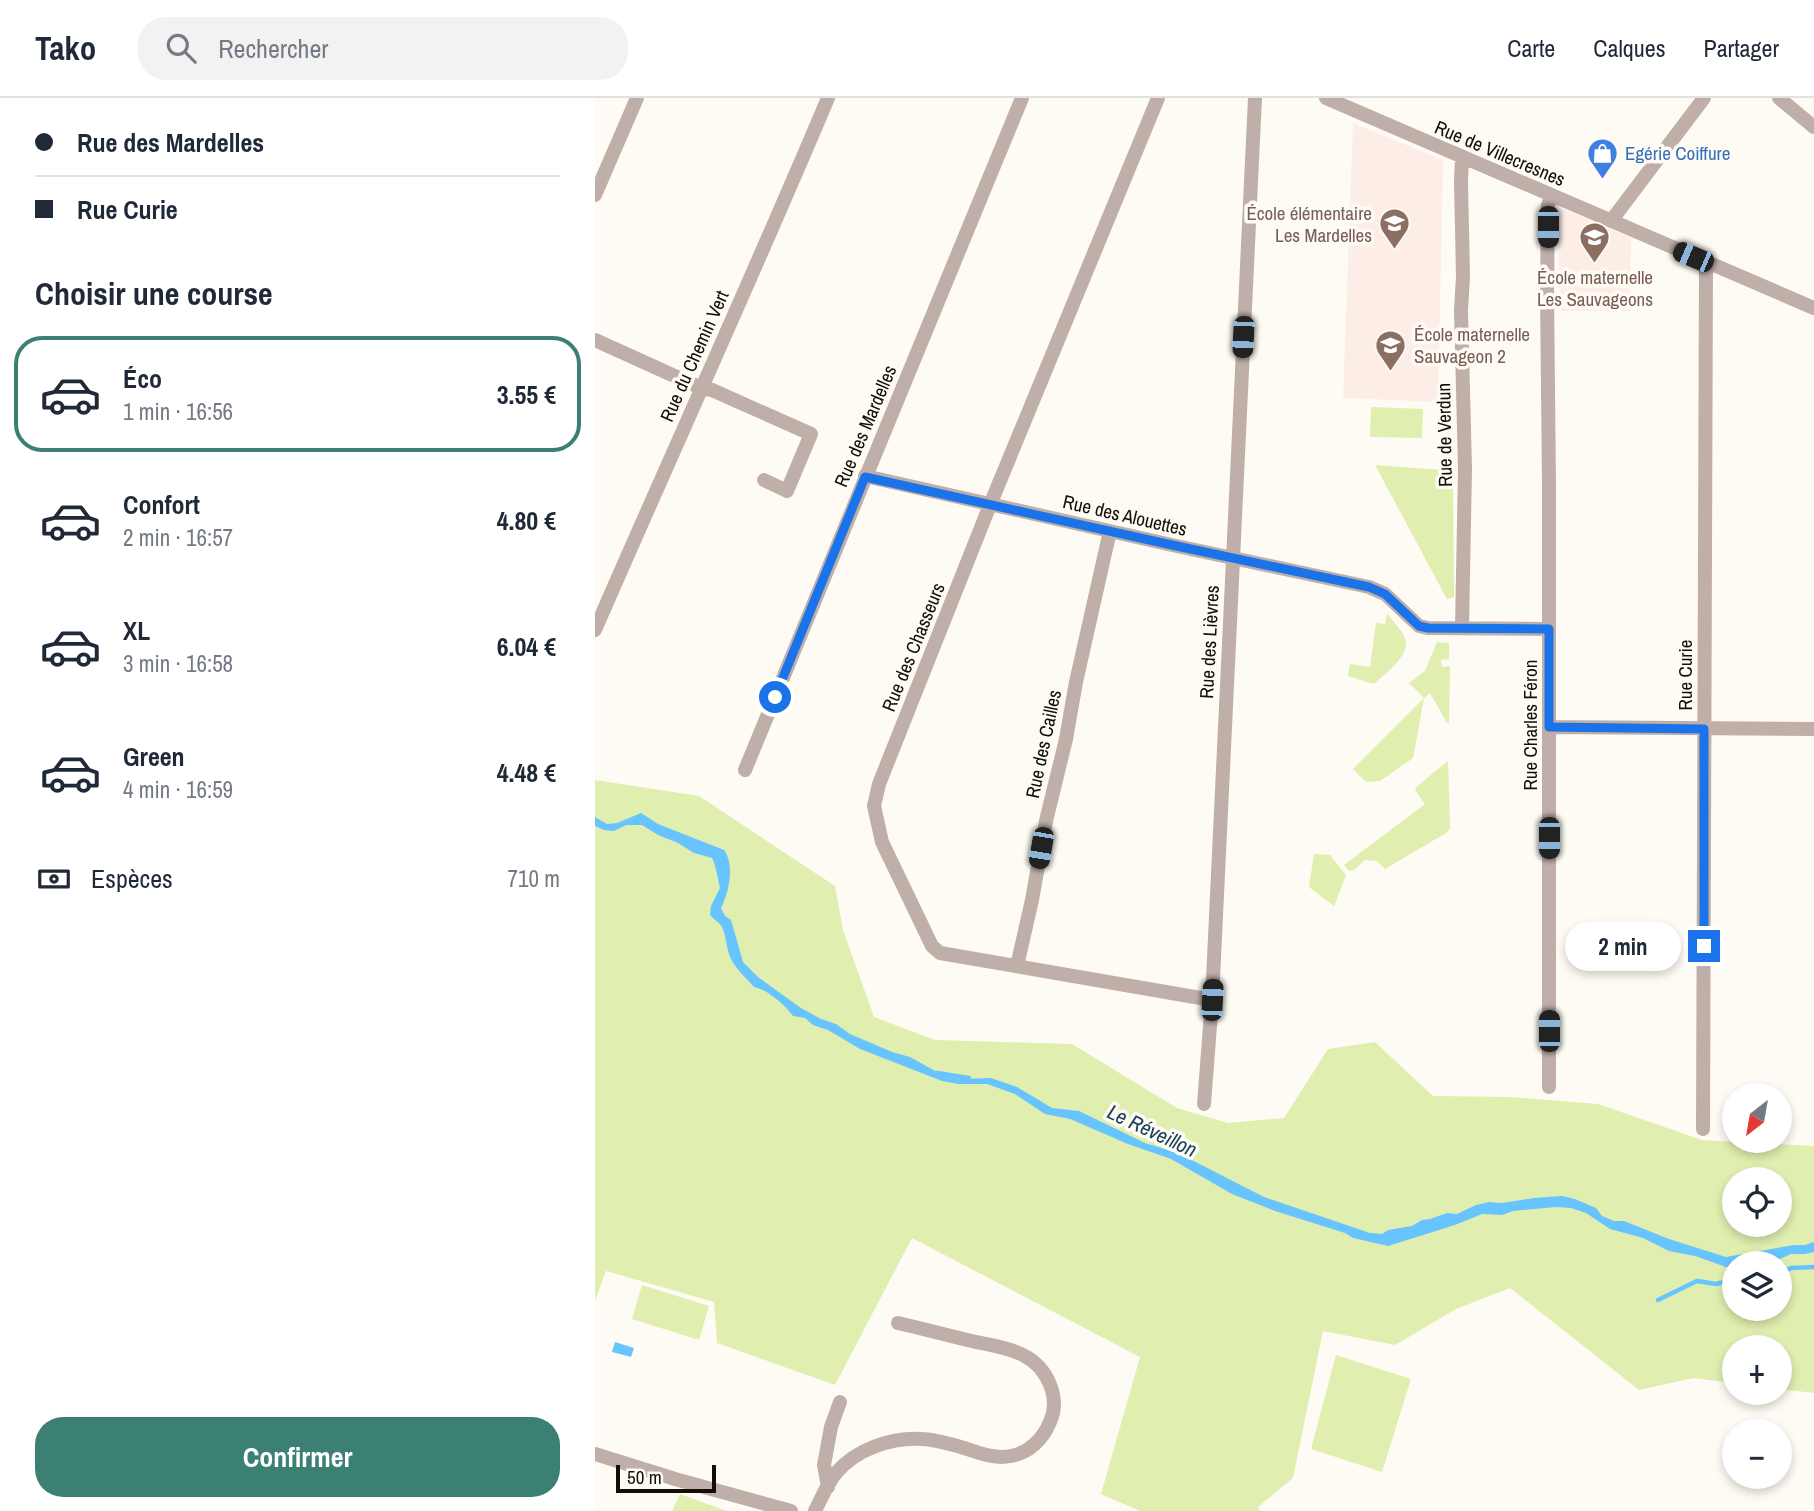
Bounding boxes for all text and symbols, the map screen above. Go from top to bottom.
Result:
search box [138,17,628,80]
text: Tako [35,26,96,70]
icon: search [162,29,200,67]
text: Rechercher [218,31,328,66]
text: Carte [1507,32,1555,64]
text: Calques [1593,32,1666,64]
text: Partager [1704,32,1779,64]
street label: Rue de Villecresnes [1431,114,1569,192]
text: Rue des Mardelles [77,125,264,160]
shop icon: Egérie Coiffure [1585,136,1619,180]
place label: Egérie Coiffure [1625,140,1730,166]
text: Rue Curie [77,192,178,227]
place label: École élémentaire Les Mardelles [1246,200,1372,248]
car [1538,206,1559,248]
school or university icon: École élémentaire Les Mardelles [1378,207,1412,251]
school or university icon: École maternelle Les Sauvageons [1578,221,1612,265]
car [1670,239,1717,275]
place label: École maternelle Les Sauvageons [1537,264,1653,312]
text: Choisir une course [35,272,273,315]
street label: Rue du Chemin Vert [653,286,735,426]
car [1232,315,1255,359]
place label: École maternelle Sauvageon 2 [1414,321,1530,369]
school or university icon: École maternelle Sauvageon 2 [1374,328,1408,372]
text: Éco [123,361,162,396]
street label: Rue des Mardelles [828,361,902,491]
icon: car [39,363,102,426]
text: 3.55 € [497,377,556,412]
street label: Rue de Verdun [1430,383,1458,487]
text: 1 min · 16:56 [123,396,233,427]
text: Confort [123,487,200,522]
street label: Rue des Alouettes [1060,488,1190,542]
icon: car [39,489,102,552]
text: 4.80 € [497,503,556,538]
text: 2 min · 16:57 [123,522,233,553]
street label: Rue des Chasseurs [875,579,951,715]
street label: Rue des Lièvres [1193,584,1225,699]
text: XL [123,613,150,648]
icon: car [39,615,102,678]
text: 6.04 € [497,629,556,664]
street label: Rue Curie [1672,639,1698,711]
text: 3 min · 16:58 [123,648,233,679]
street label: Rue Charles Féron [1517,660,1543,790]
route start [759,681,791,713]
street label: Rue des Cailles [1019,687,1067,800]
text: Green [123,739,185,774]
icon: car [39,741,102,804]
text: 4.48 € [497,755,556,790]
text: 4 min · 16:59 [123,774,233,805]
car [1539,817,1560,859]
car [1028,825,1055,871]
icon: cash [35,860,73,898]
text: Espèces [91,861,173,896]
text: 710 m [508,863,560,894]
callout: 2 min [1564,922,1679,970]
route end [1688,930,1720,962]
text: 2 min [1598,931,1648,962]
car [1201,978,1224,1022]
car [1539,1010,1560,1052]
north arrow [1722,1083,1792,1153]
map controls [1722,1083,1792,1489]
water label: Le Réveillon [1103,1097,1202,1164]
button: locate [1722,1167,1792,1237]
button: layers [1722,1251,1792,1321]
button: + [1722,1335,1792,1405]
button: Confirmer [35,1417,560,1497]
button: − [1722,1419,1792,1489]
scale bar [616,1462,716,1494]
text: 50 m [627,1464,662,1490]

